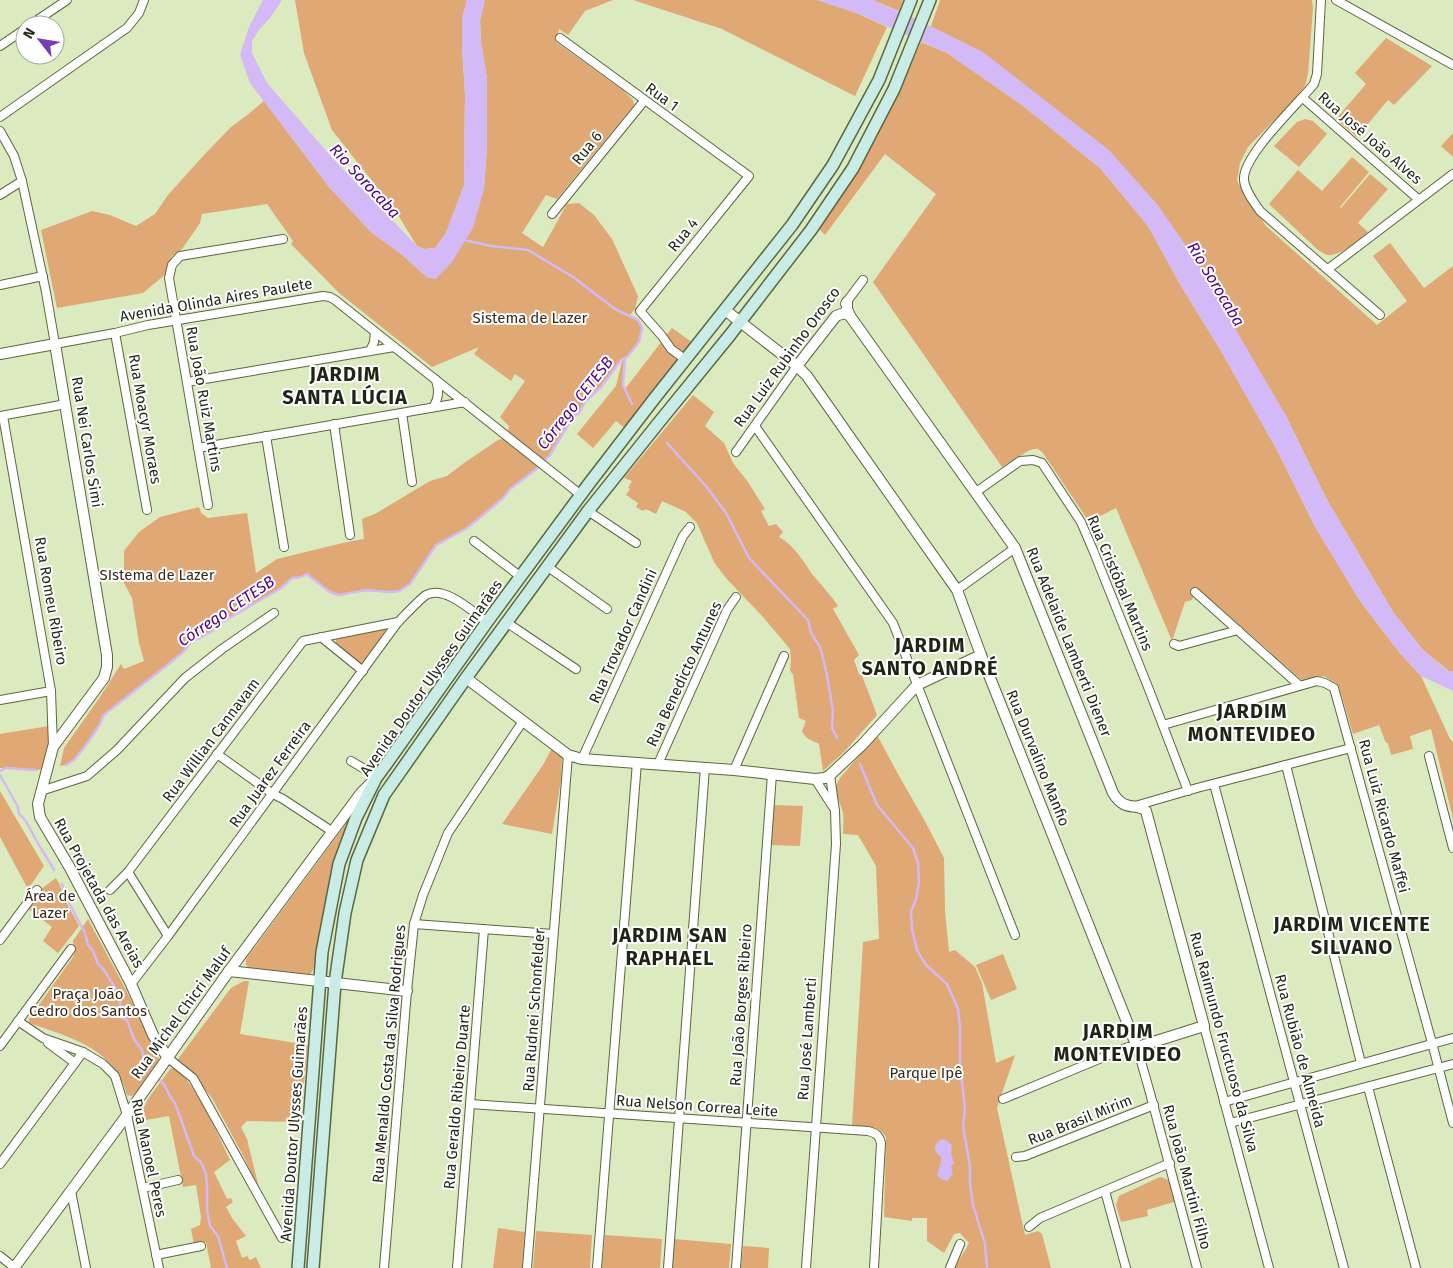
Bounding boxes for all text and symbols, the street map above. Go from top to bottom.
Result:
north arrow [15,15,65,65]
text: N [20,25,39,42]
street label: Rua 1 [642,79,682,115]
street label: Rua José João Alves [1314,88,1426,188]
street label: Rua 6 [568,128,606,168]
water label: Rio Sorocaba [326,140,404,222]
street label: Rua 4 [664,215,702,255]
water label: Rio Sorocaba [1183,238,1249,330]
street label: Avenida Olinda Aires Paulete [118,274,314,326]
street label: Rua Luiz Rubinho Orosco [730,283,844,431]
park label: Sistema de Lazer [473,309,588,327]
street label: Rua João Ruiz Martins [182,325,226,473]
street label: Rua Moacyr Moraes [125,353,165,485]
water label: Córrego CETESB [533,353,617,453]
district label: JARDIM SANTA LÚCIA [282,362,408,409]
street label: Rua Nei Carlos Simi [68,375,106,509]
street label: Rua Cristóbal Martins [1083,513,1157,653]
street label: Rua Romeu Ribeiro [31,535,71,667]
street label: Rua Adelaide Lamberti Diener [1023,544,1115,740]
park label: SIstema de Lazer [100,566,215,584]
street label: Rua Trovador Candini [585,566,661,706]
water label: Córrego CETESB [174,571,278,650]
street label: Avenida Doutor Ulysses Guimarães [356,576,506,780]
street label: Rua Benedicto Antunes [642,599,726,749]
district label: JARDIM SANTO ANDRÉ [862,633,999,680]
street label: Rua Willian Cannavam [158,674,264,806]
street label: Rua Durvalino Manfio [1002,687,1074,829]
district label: JARDIM MONTEVIDEO [1188,699,1316,746]
street label: Rua Juarez Ferreira [225,717,315,831]
street label: Rua Luiz Ricardo Maffei [1355,737,1413,895]
street label: Rua Projetada das Areias [50,815,148,971]
park label: Área de Lazer [24,887,76,922]
district label: JARDIM VICENTE SILVANO [1272,912,1431,959]
district label: JARDIM SAN RAPHAEL [611,923,728,970]
street label: Rua João Borges Ribeiro [726,923,756,1087]
street label: Rua Menaldo Costa da Silva Rodrigues [369,924,409,1184]
street label: Rua Rudnei Schonfelder [519,927,549,1092]
street label: Rua Raimundo Fructuoso da Silva [1186,930,1262,1154]
street label: Rua Michel Chicri Maluf [127,943,235,1082]
street label: Rua Rubião de Almeida [1271,972,1329,1130]
street label: Rua José Lamberti [794,977,820,1101]
park label: Praça João Cedro dos Santos [29,985,147,1020]
street label: Rua Geraldo Ribeiro Duarte [440,1004,474,1190]
street label: Avenida Doutor Ulysses Guimarães [277,1006,311,1242]
district label: JARDIM MONTEVIDEO [1054,1019,1182,1066]
park label: Parque Ipê [890,1064,962,1082]
street label: Rua Nelson Correa Leite [615,1091,779,1121]
street label: Rua Brasil Mirim [1025,1091,1135,1149]
street label: Rua Manoel Peres [128,1097,170,1219]
street label: Rua João Martini Filho [1159,1103,1215,1251]

